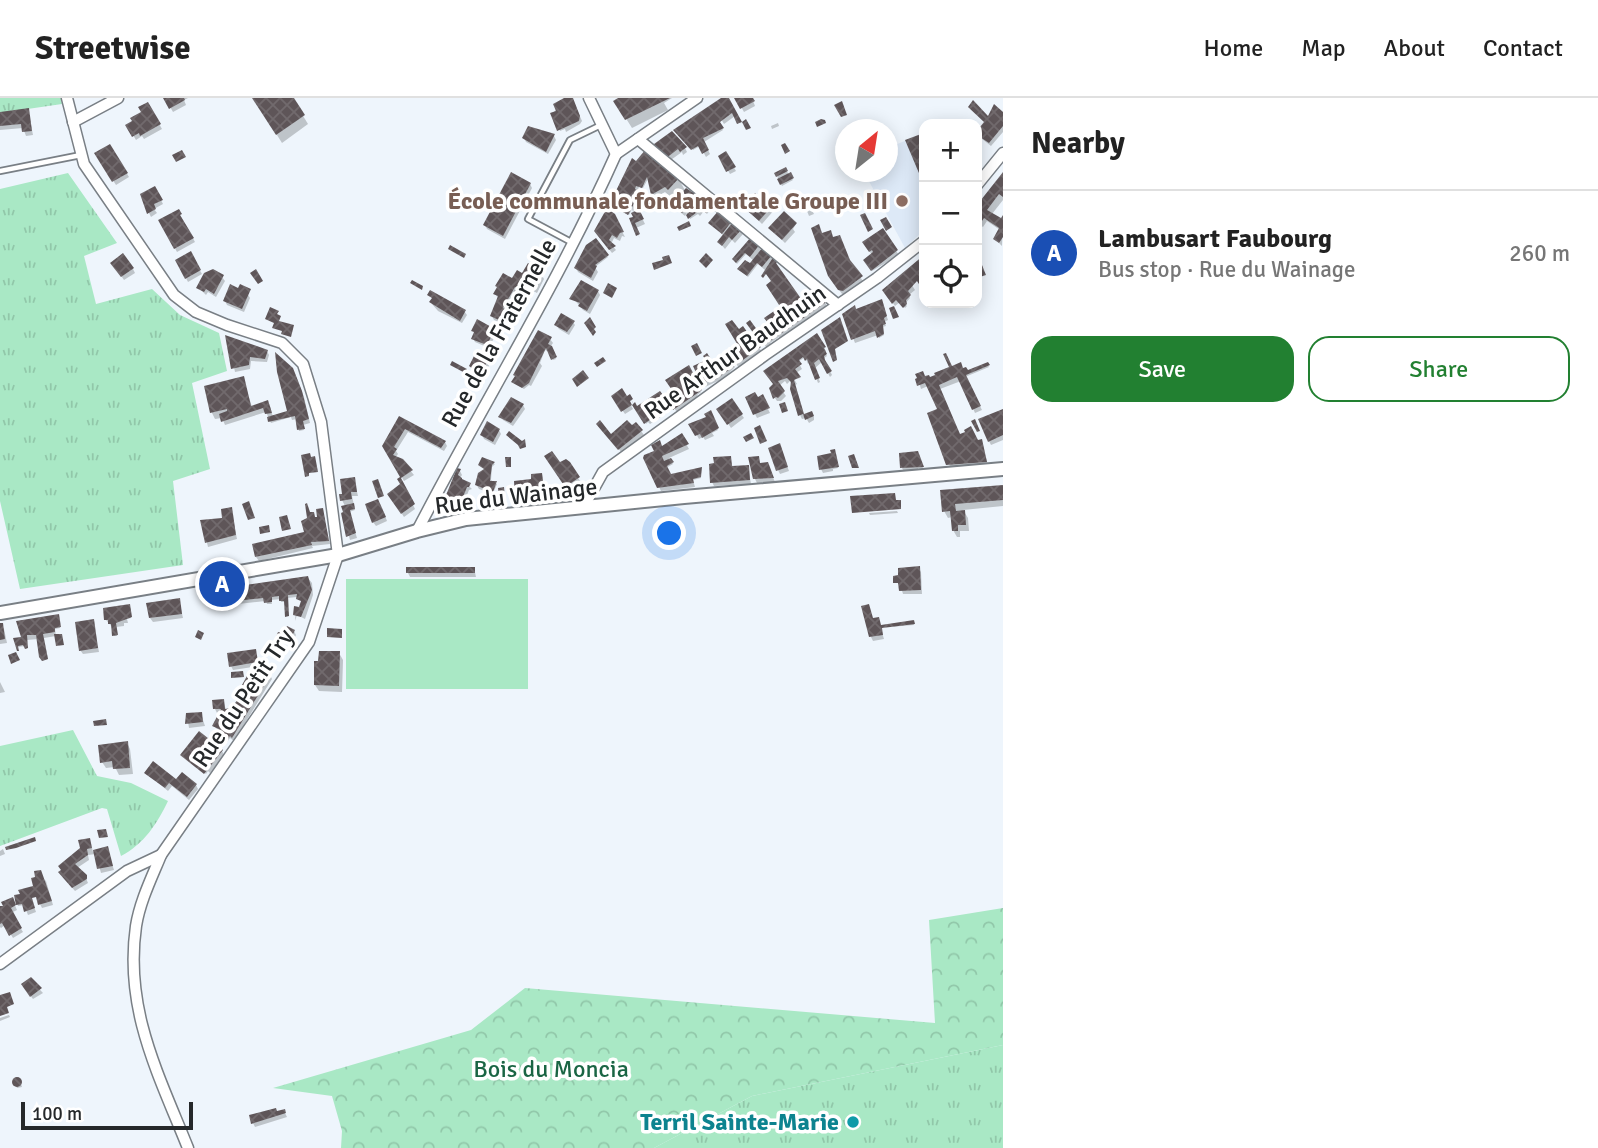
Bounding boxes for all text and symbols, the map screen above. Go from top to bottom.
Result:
text: Streetwise [35,28,191,69]
text: Home [1203,33,1263,63]
text: Map [1301,33,1346,63]
text: About [1384,33,1445,63]
text: Contact [1483,33,1563,63]
north arrow [835,119,898,182]
map controls [919,119,982,308]
button: + [919,119,982,182]
text: Nearby [1031,125,1125,162]
button: − [919,182,982,245]
place label: École communale fondamentale Groupe III [448,186,888,216]
marker: École communale fondamentale Groupe III [894,193,910,209]
text: Lambusart Faubourg [1098,223,1332,255]
street label: Rue de la Fraternelle [435,233,563,433]
text: A [1047,239,1061,268]
text: 260 m [1509,239,1570,268]
button: locate [919,245,982,308]
text: Bus stop · Rue du Wainage [1098,255,1355,284]
street label: Rue Arthur Baudhuin [638,278,832,426]
button: Save [1031,336,1294,402]
button: Share [1308,336,1570,402]
street label: Rue du Wainage [433,471,599,521]
your location [652,516,686,550]
pin: A [199,558,245,610]
street label: Rue du Petit Try [186,623,300,773]
park label: Bois du Moncia [473,1054,629,1084]
scale bar [21,1099,192,1131]
text: 100 m [32,1102,82,1126]
place label: Terril Sainte-Marie [640,1107,839,1137]
marker: Terril Sainte-Marie [845,1114,861,1130]

